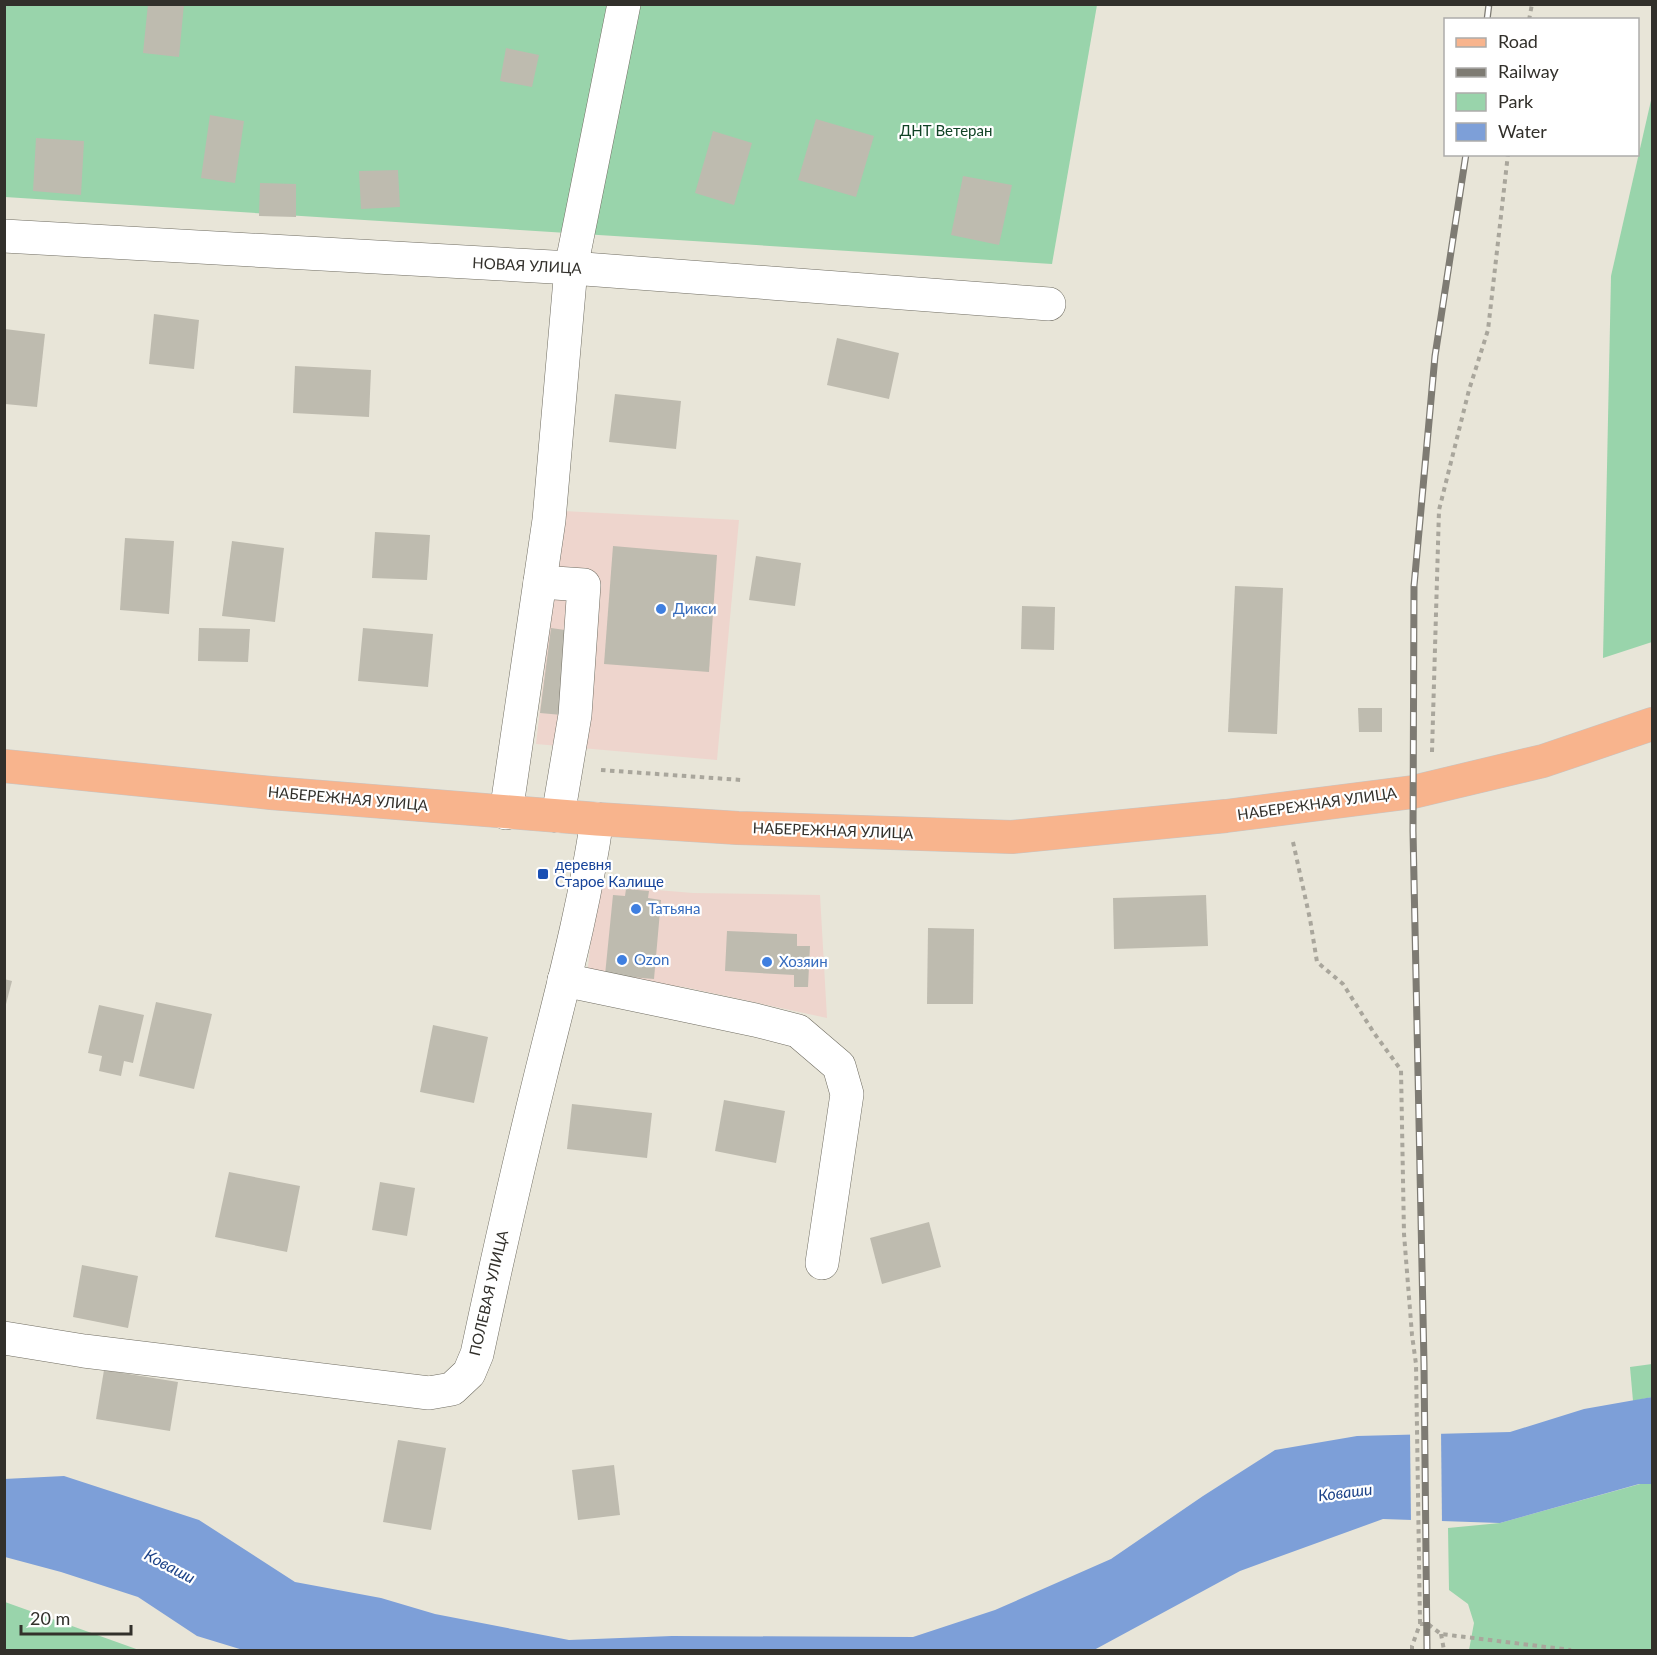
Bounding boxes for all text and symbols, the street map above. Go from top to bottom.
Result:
legend [1444,18,1639,156]
text: Road [1498,30,1538,52]
text: Railway [1498,60,1559,82]
text: Park [1498,90,1534,112]
text: Water [1498,120,1547,142]
park label: ДНТ Ветеран [900,121,992,139]
street label: НОВАЯ УЛИЦА [472,253,583,277]
place label: Дикси [673,599,717,617]
marker: Дикси [654,602,668,616]
street label: НАБЕРЕЖНАЯ УЛИЦА [267,782,430,814]
street label: НАБЕРЕЖНАЯ УЛИЦА [1236,783,1399,823]
street label: НАБЕРЕЖНАЯ УЛИЦА [752,818,915,842]
place label: деревня Старое Калище [555,855,664,890]
marker: деревня Старое Калище [536,867,550,881]
place label: Татьяна [648,899,700,917]
marker: Татьяна [629,902,643,916]
place label: Ozon [634,950,669,968]
place label: Хозяин [779,952,828,970]
marker: Ozon [615,953,629,967]
marker: Хозяин [760,955,774,969]
street label: ПОЛЕВАЯ УЛИЦА [465,1227,511,1357]
water label: Коваши [1317,1479,1373,1504]
water label: Коваши [142,1544,199,1587]
scale bar [21,1598,130,1636]
text: 20 m [30,1607,70,1629]

